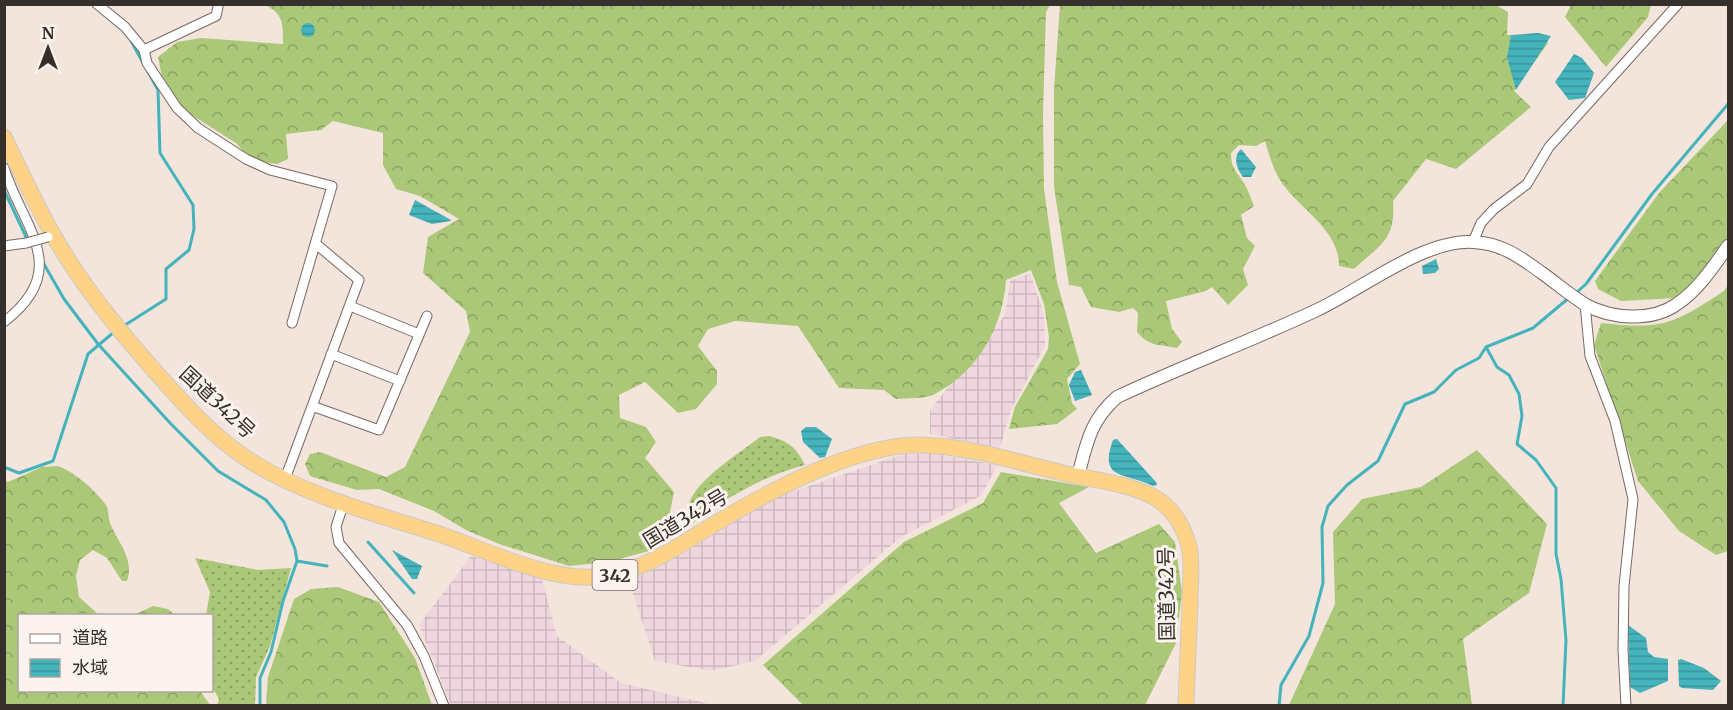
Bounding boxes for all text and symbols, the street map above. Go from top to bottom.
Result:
north arrow [18,18,78,78]
text: N [42,23,55,43]
street label: 国道342号 [175,361,261,443]
street label: 国道342号 [638,483,732,553]
street label: 国道342号 [1153,547,1179,641]
road number: 342 [592,560,638,590]
legend [18,614,213,692]
text: 道路 [72,626,108,649]
text: 水域 [72,656,108,679]

